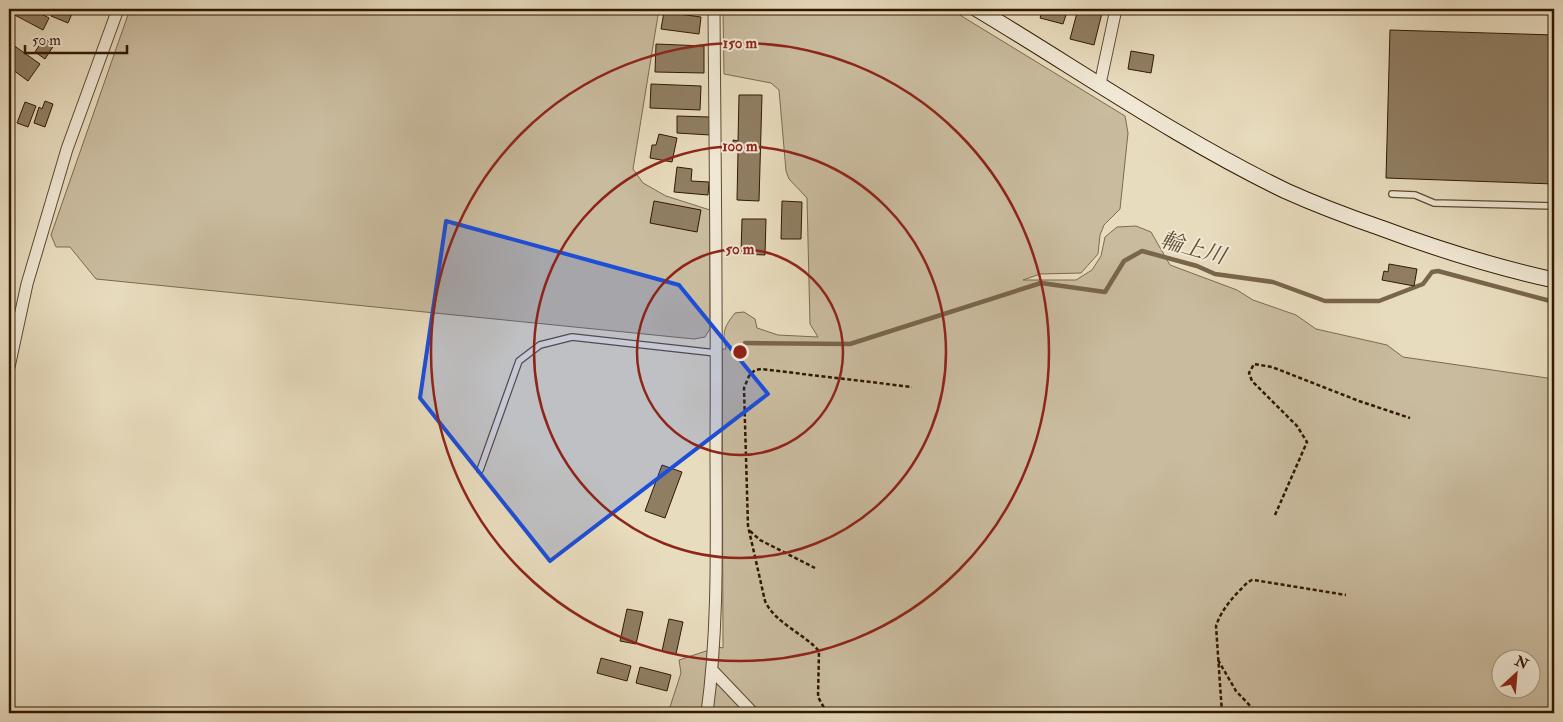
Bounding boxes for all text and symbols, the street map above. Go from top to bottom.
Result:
scale bar [25,22,128,54]
text: 50 m [32,31,61,50]
text: 150 m [723,34,757,53]
text: 100 m [722,137,758,156]
water label: 輪上川 [1157,225,1230,271]
text: 50 m [726,240,755,259]
centre of rings [731,343,749,361]
north arrow [1490,650,1540,700]
text: N [1511,652,1531,673]

